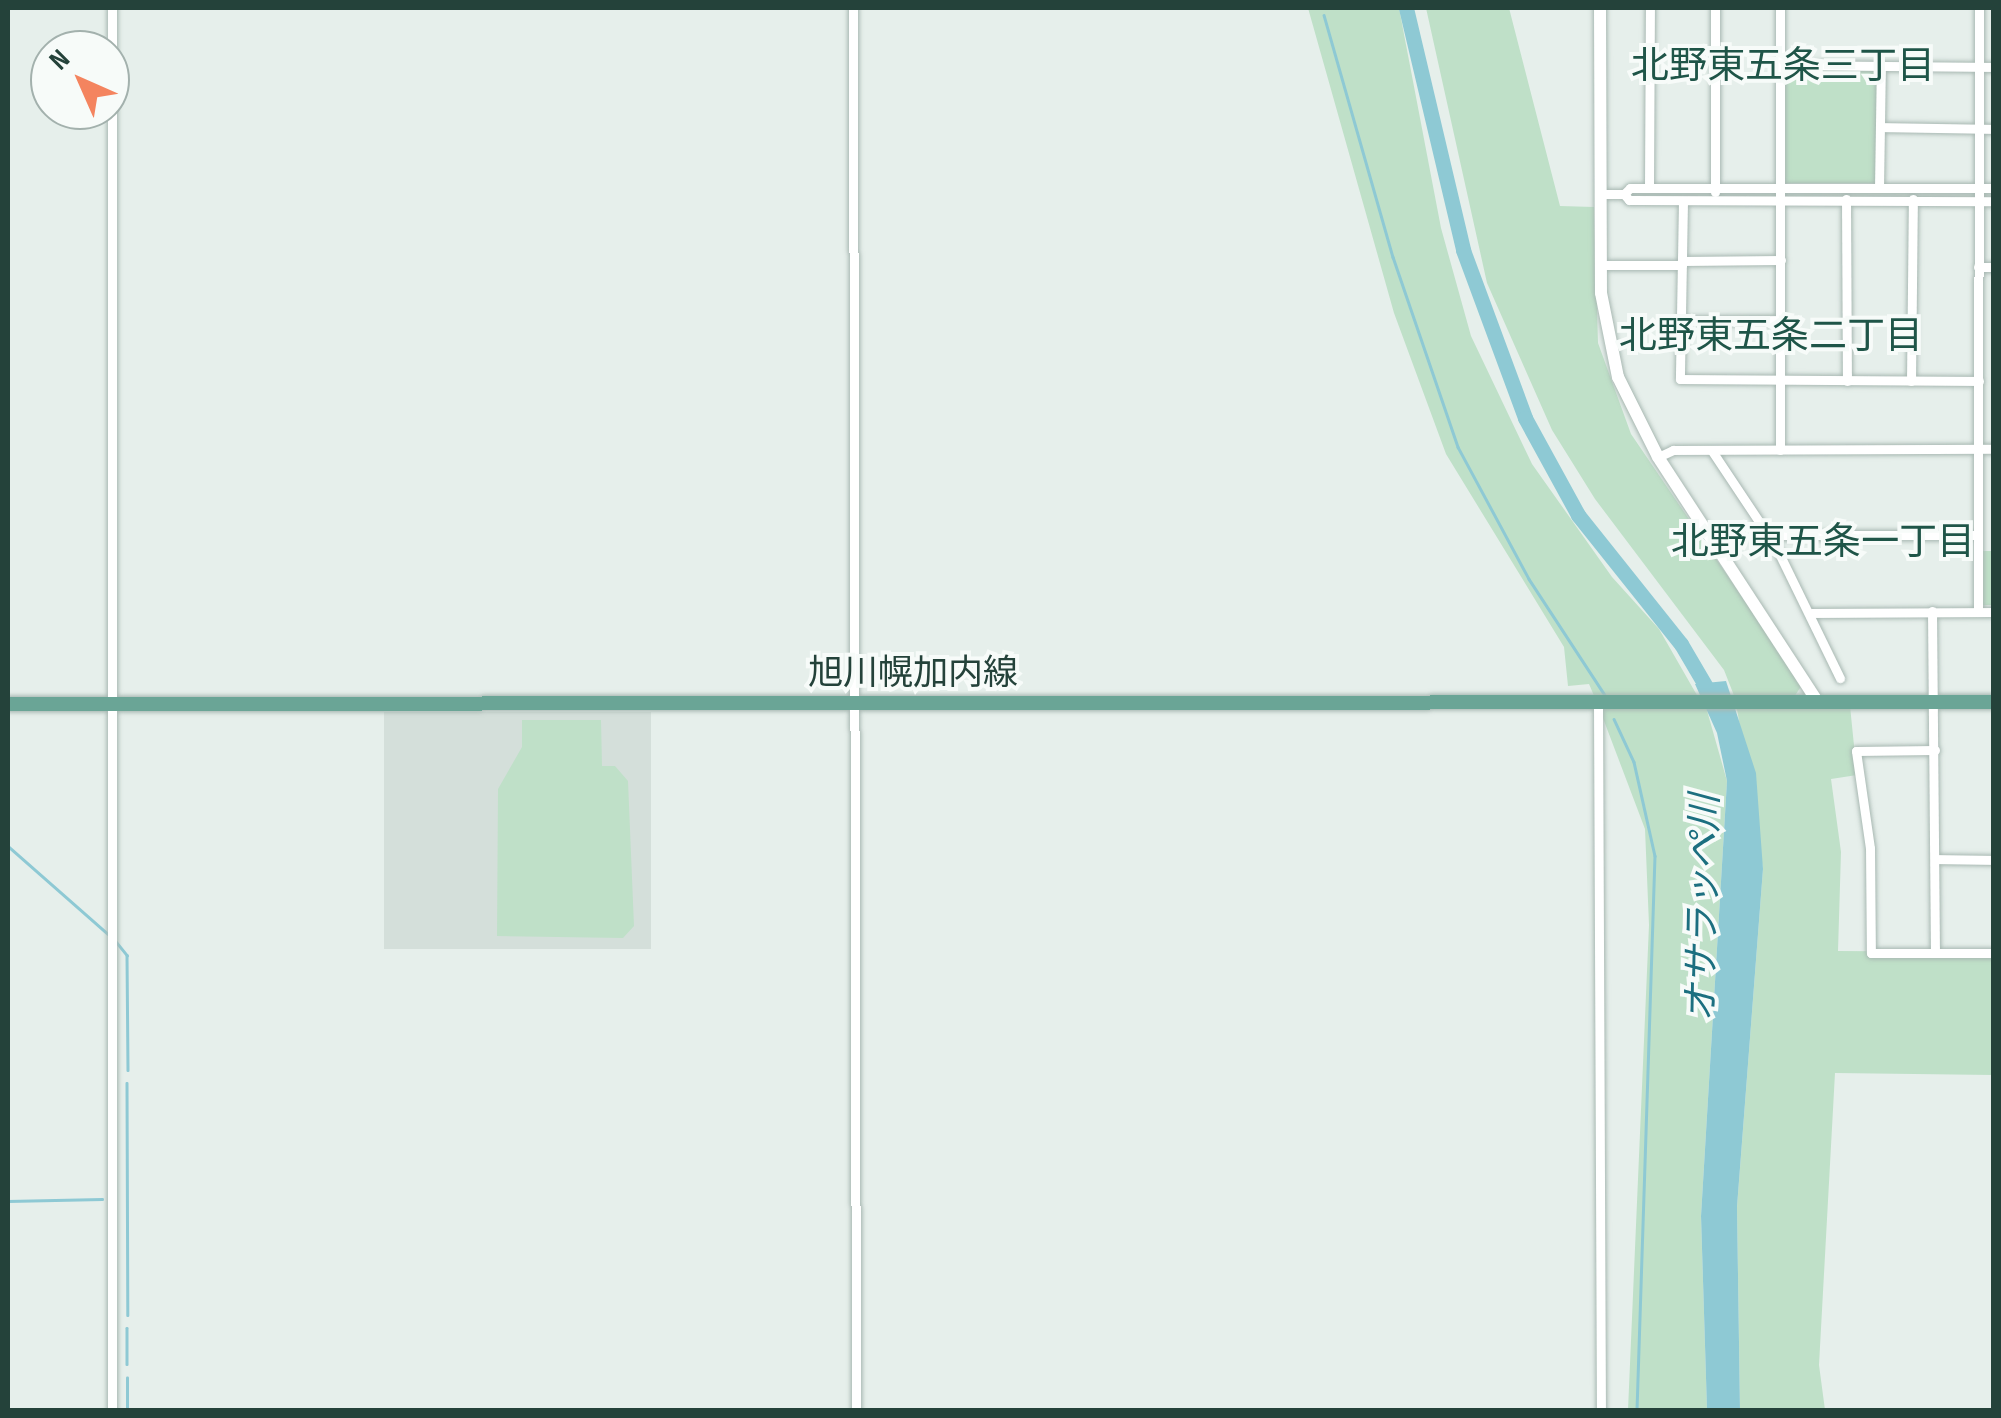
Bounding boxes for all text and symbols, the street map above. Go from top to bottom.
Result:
north arrow [30,30,130,130]
text: N [43,43,77,77]
district label: 北野東五条三丁目 [1631,44,1935,90]
district label: 北野東五条二丁目 [1619,314,1923,360]
district label: 北野東五条一丁目 [1671,520,1975,566]
street label: 旭川幌加内線 [808,653,1018,695]
water label: オサラッペ川 [1679,794,1729,1022]

